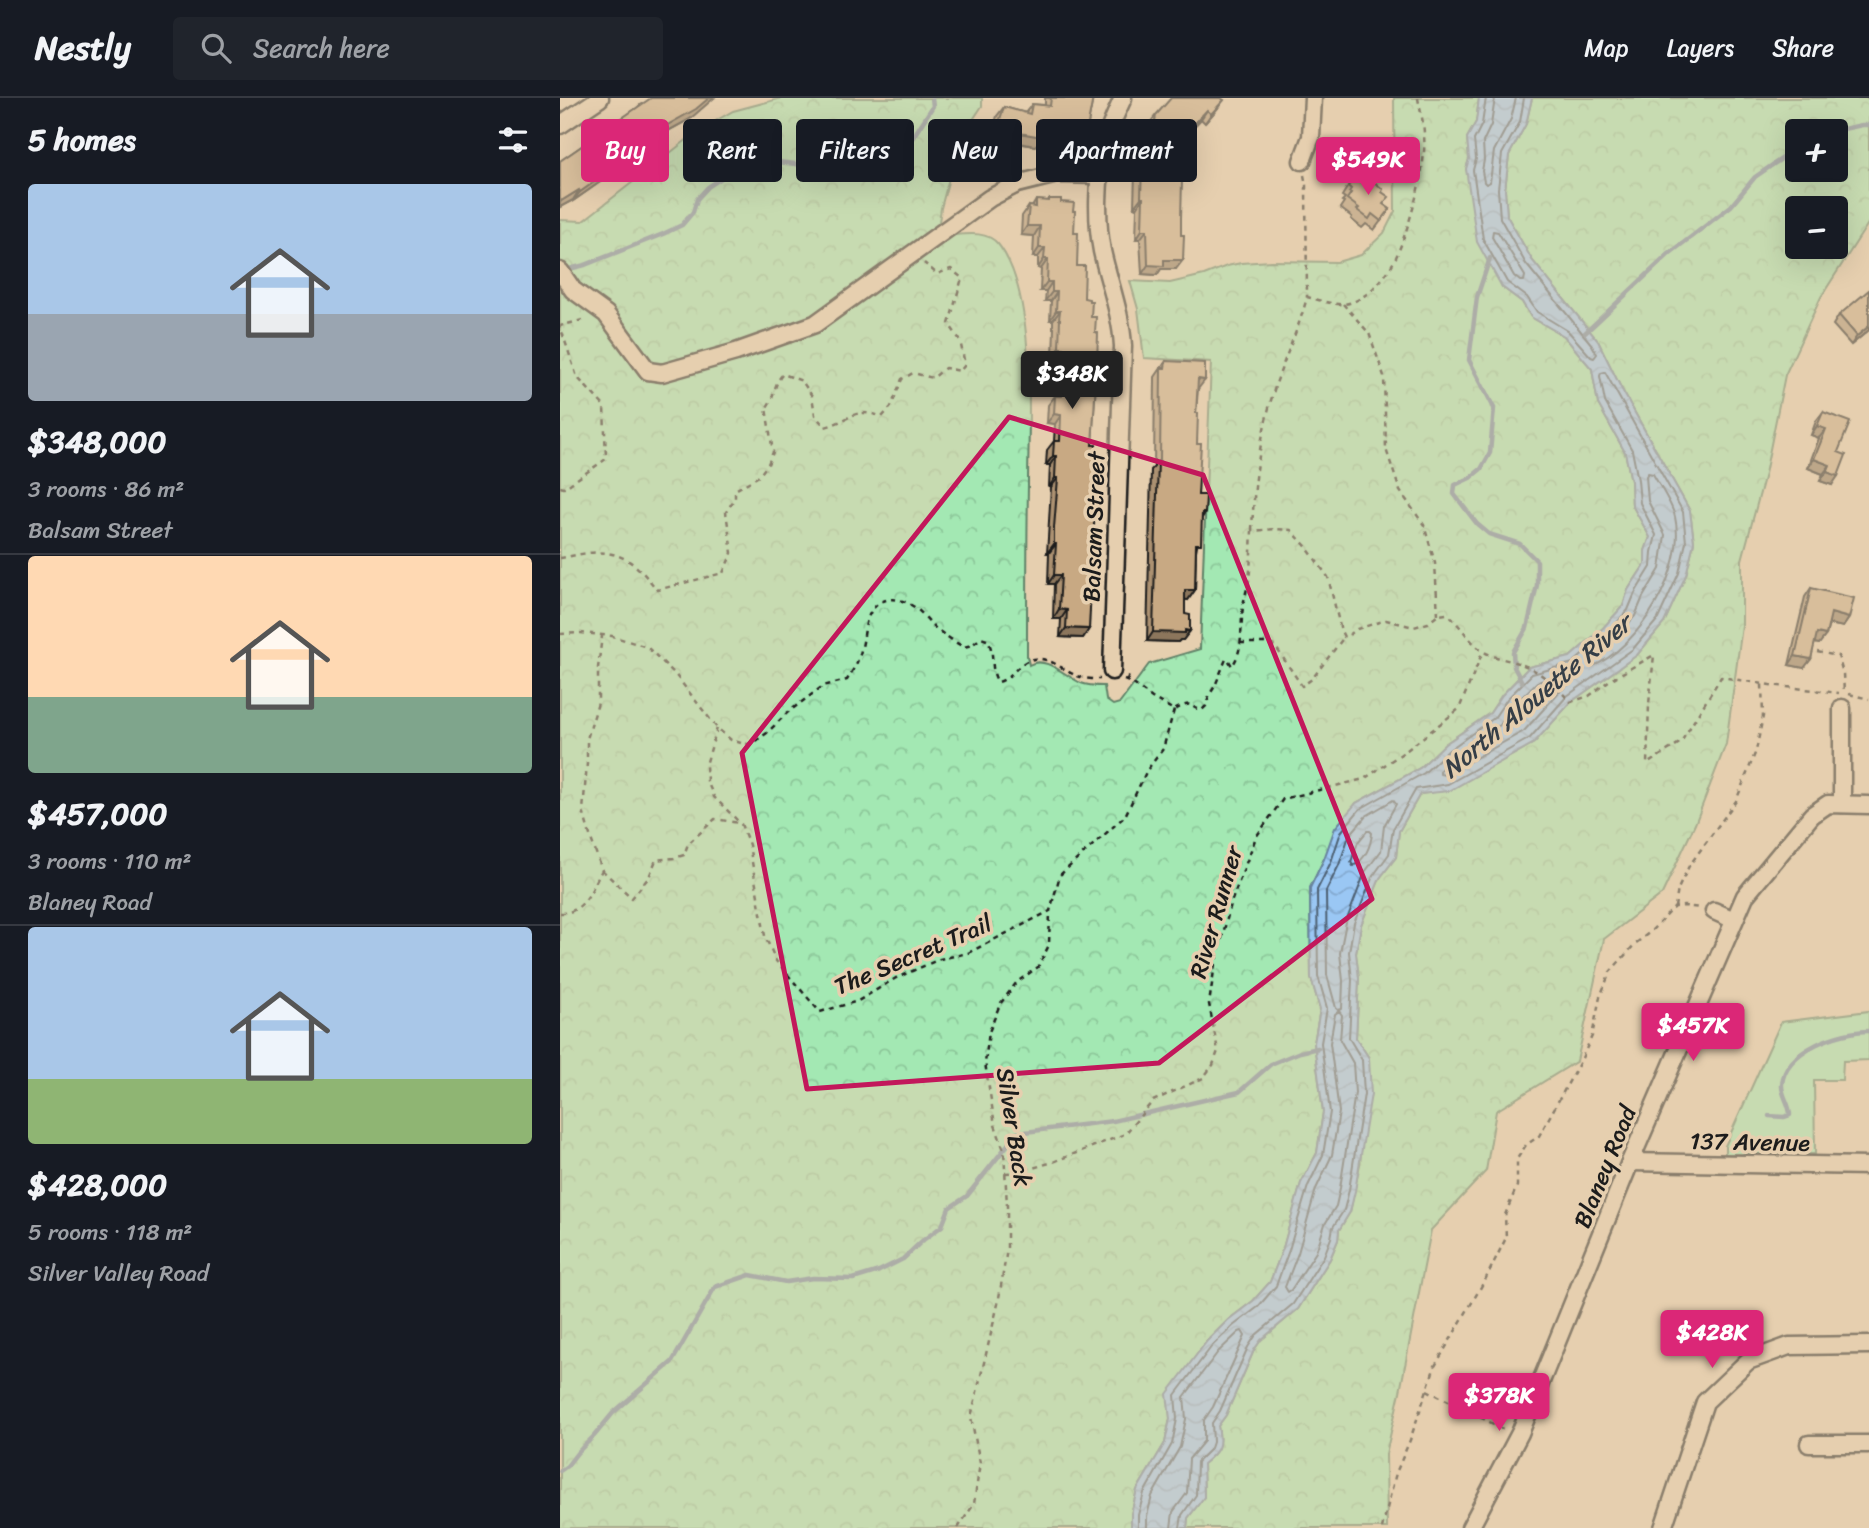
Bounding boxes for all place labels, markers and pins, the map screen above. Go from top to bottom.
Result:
pin: $549K [1319,138,1417,197]
pin: $348K [1023,352,1121,411]
pin: $457K [1644,1004,1742,1063]
pin: $428K [1663,1310,1761,1370]
pin: $378K [1450,1374,1548,1433]

